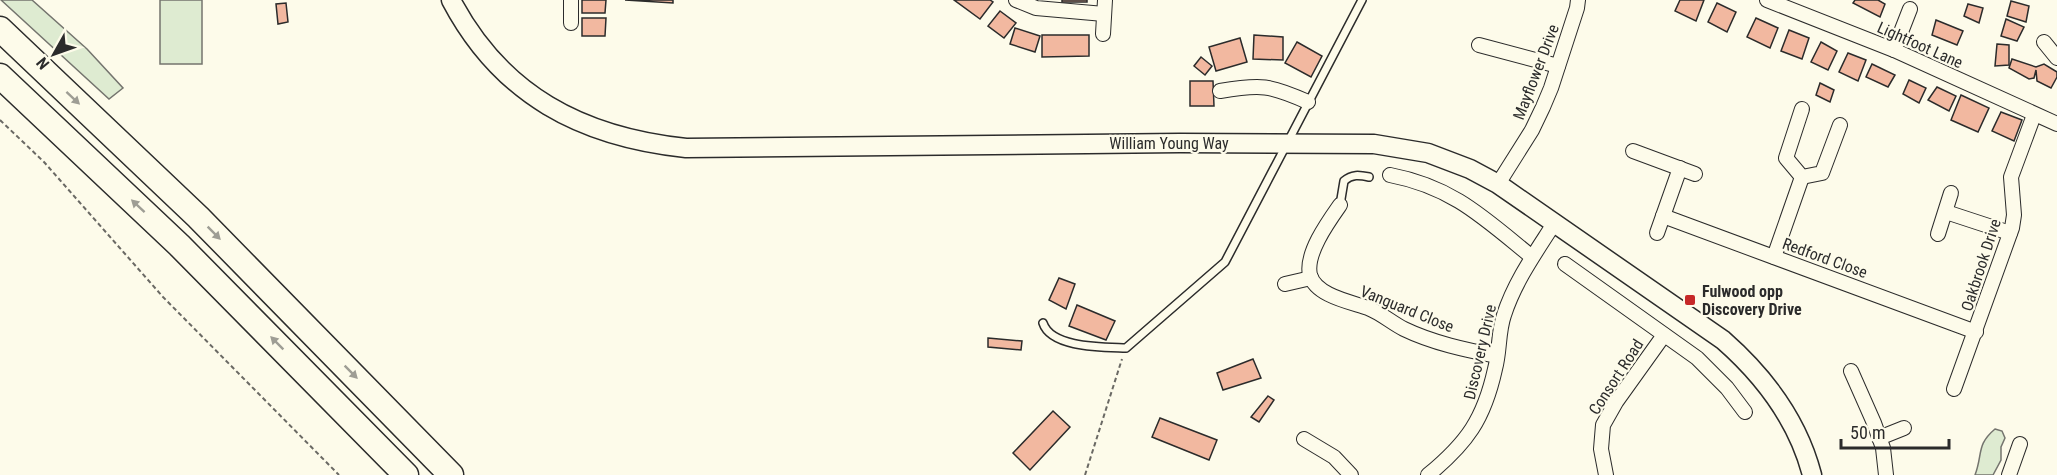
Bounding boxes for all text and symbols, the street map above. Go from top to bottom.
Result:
street label: Lightfoot Lane [1874,18,1966,72]
street label: Mayflower Drive [1509,22,1563,122]
north arrow [24,24,84,84]
text: N [32,53,53,73]
one-way arrow [66,91,80,105]
street label: William Young Way [1109,134,1229,153]
one-way arrow [131,200,146,213]
street label: Oakbrook Drive [1957,216,2005,314]
one-way arrow [207,226,221,241]
street label: Redford Close [1780,234,1870,282]
street label: Vanguard Close [1357,282,1457,336]
place label: Fulwood opp Discovery Drive [1702,282,1802,319]
marker: Fulwood opp Discovery Drive [1683,293,1697,307]
street label: Discovery Drive [1460,303,1500,401]
street label: Consort Road [1585,336,1647,418]
one-way arrow [270,337,284,351]
one-way arrow [344,364,358,379]
scale bar [1841,412,1949,450]
text: 50 m [1850,422,1885,443]

